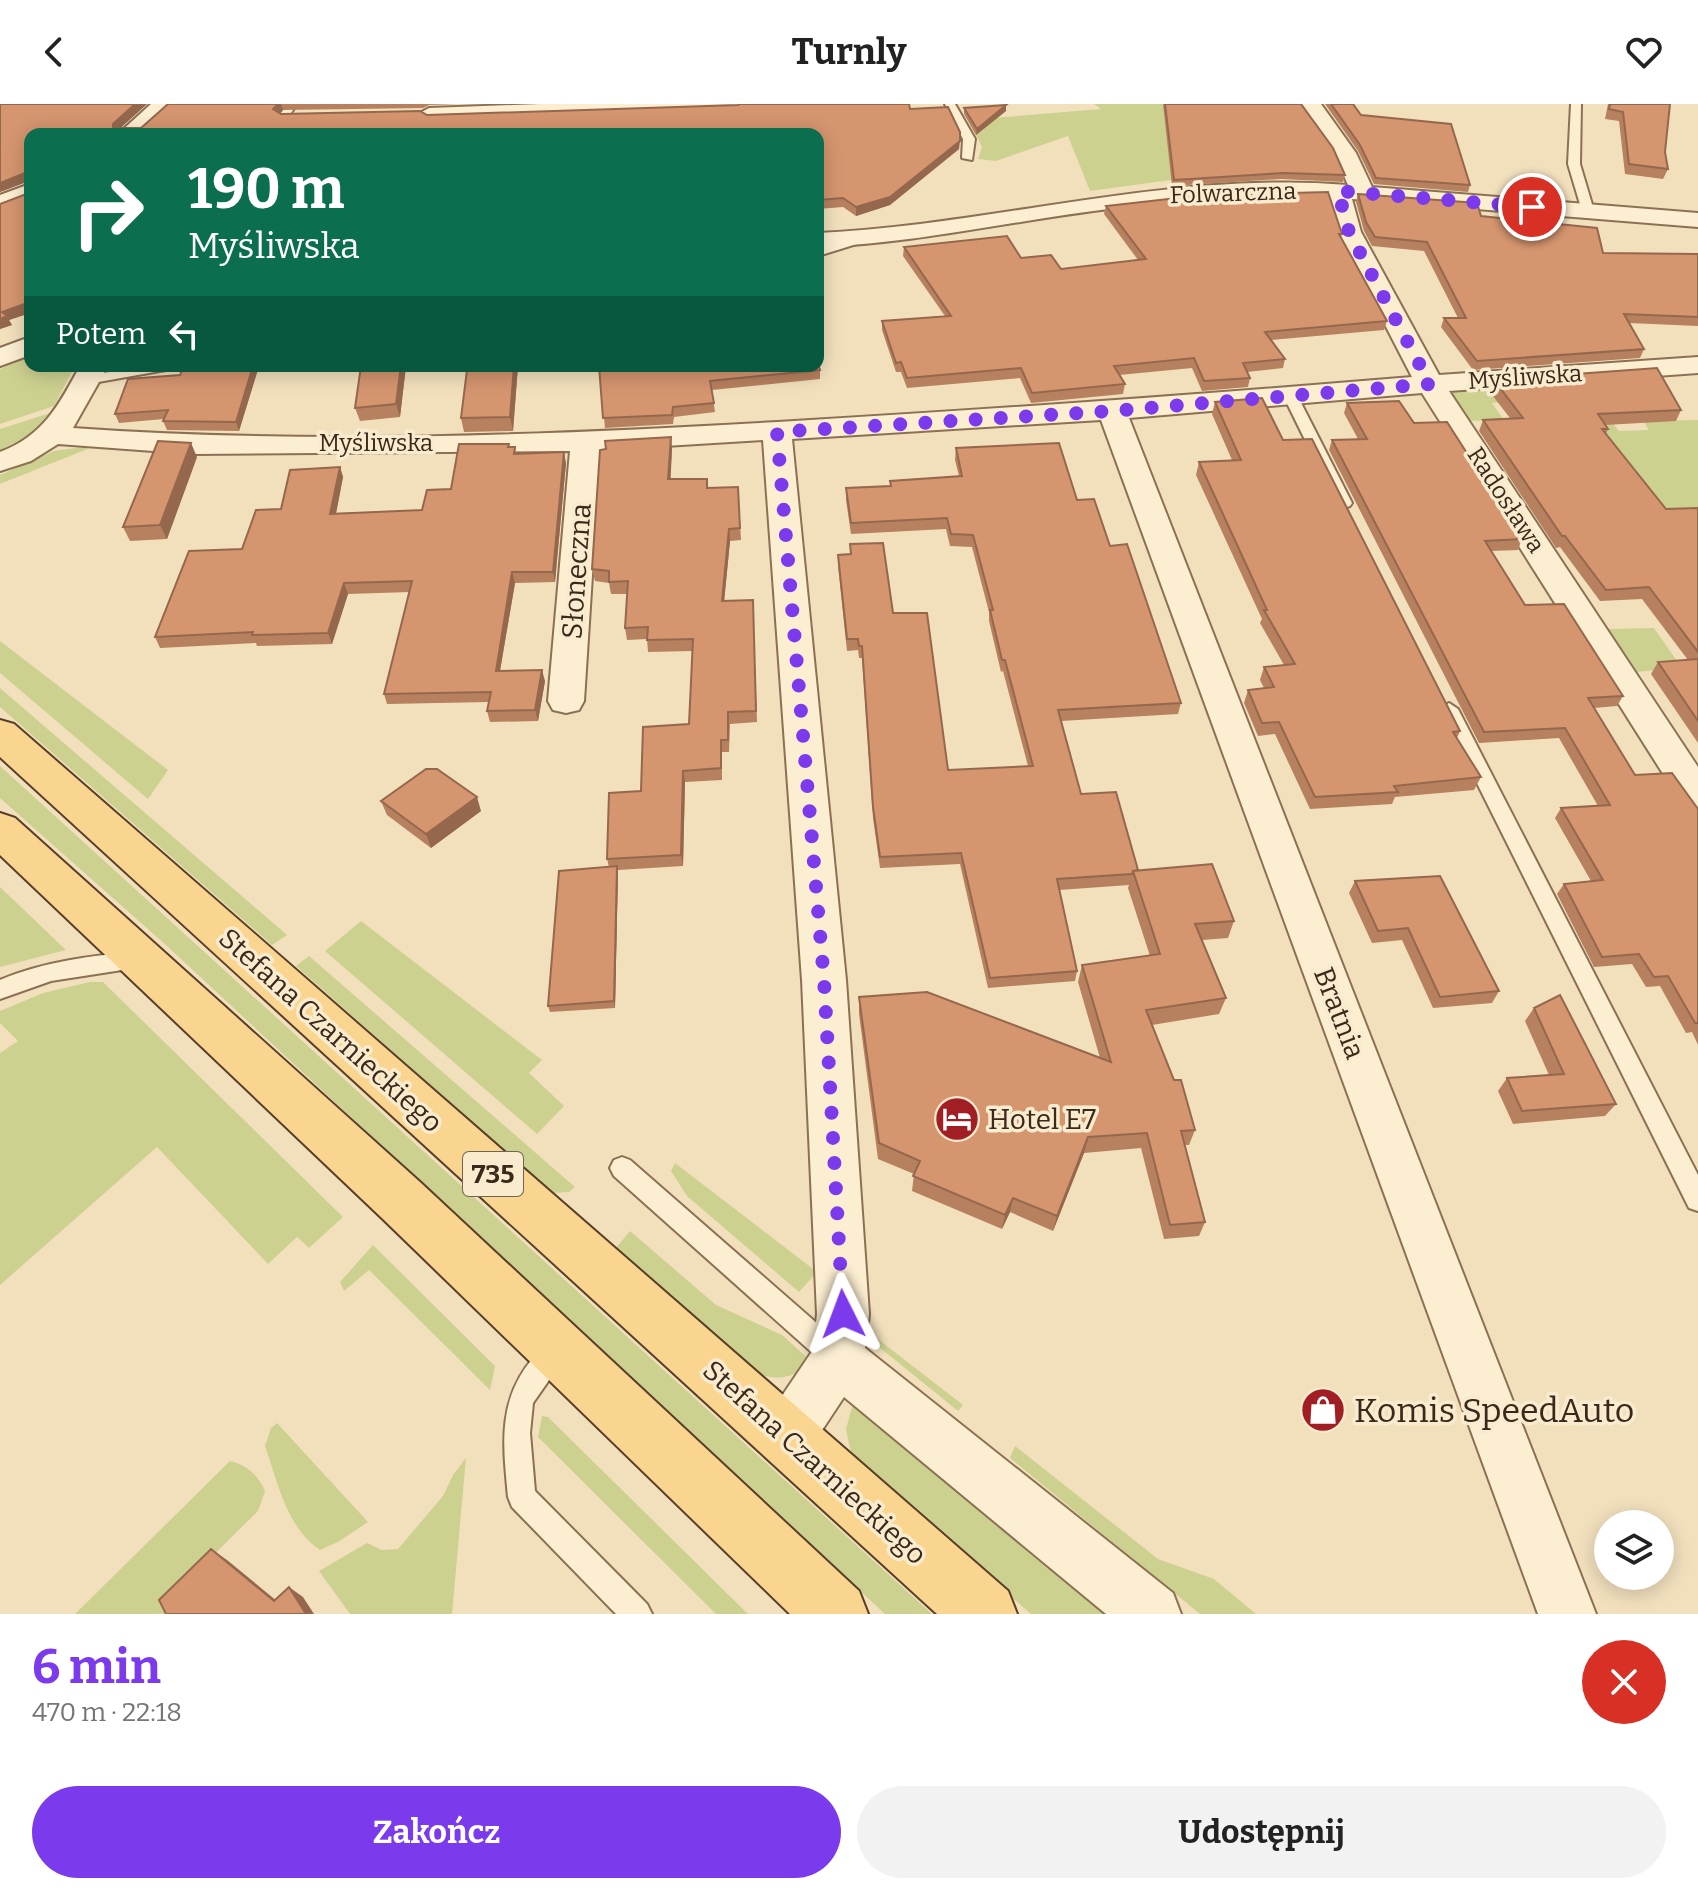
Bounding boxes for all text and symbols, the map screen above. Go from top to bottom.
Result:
icon: back [32,30,76,74]
text: Turnly [792,30,906,74]
icon: heart [1622,30,1666,74]
text: 190 m [188,156,344,223]
icon: right [56,160,160,264]
pin [1498,173,1566,241]
street label: Folwarczna [1169,177,1297,209]
icon: arrive [1510,185,1554,229]
text: Myśliwska [188,224,360,268]
icon: left [162,312,206,356]
text: Potem [56,316,146,352]
street label: Myśliwska [1467,359,1583,395]
street label: Myśliwska [319,429,433,457]
street label: Radosława [1461,442,1551,558]
street label: Słoneczna [555,502,598,640]
street label: Stefana Czarnieckiego [212,921,449,1139]
street label: Bratnia [1307,963,1372,1064]
hotel icon: Hotel E7 [933,1095,981,1143]
place label: Hotel E7 [988,1103,1096,1136]
road number: 735 [463,1152,523,1196]
position arrow [801,1272,885,1356]
street label: Stefana Czarnieckiego [696,1353,933,1571]
shop icon: Komis SpeedAuto [1299,1386,1347,1434]
place label: Komis SpeedAuto [1354,1390,1634,1431]
map controls [1594,1510,1674,1590]
button: layers [1594,1510,1674,1590]
text: 6 min [32,1638,161,1696]
button: close [1582,1640,1666,1724]
text: 470 m · 22:18 [32,1697,182,1728]
button: Zakończ [32,1786,841,1878]
button: Udostępnij [857,1786,1666,1878]

